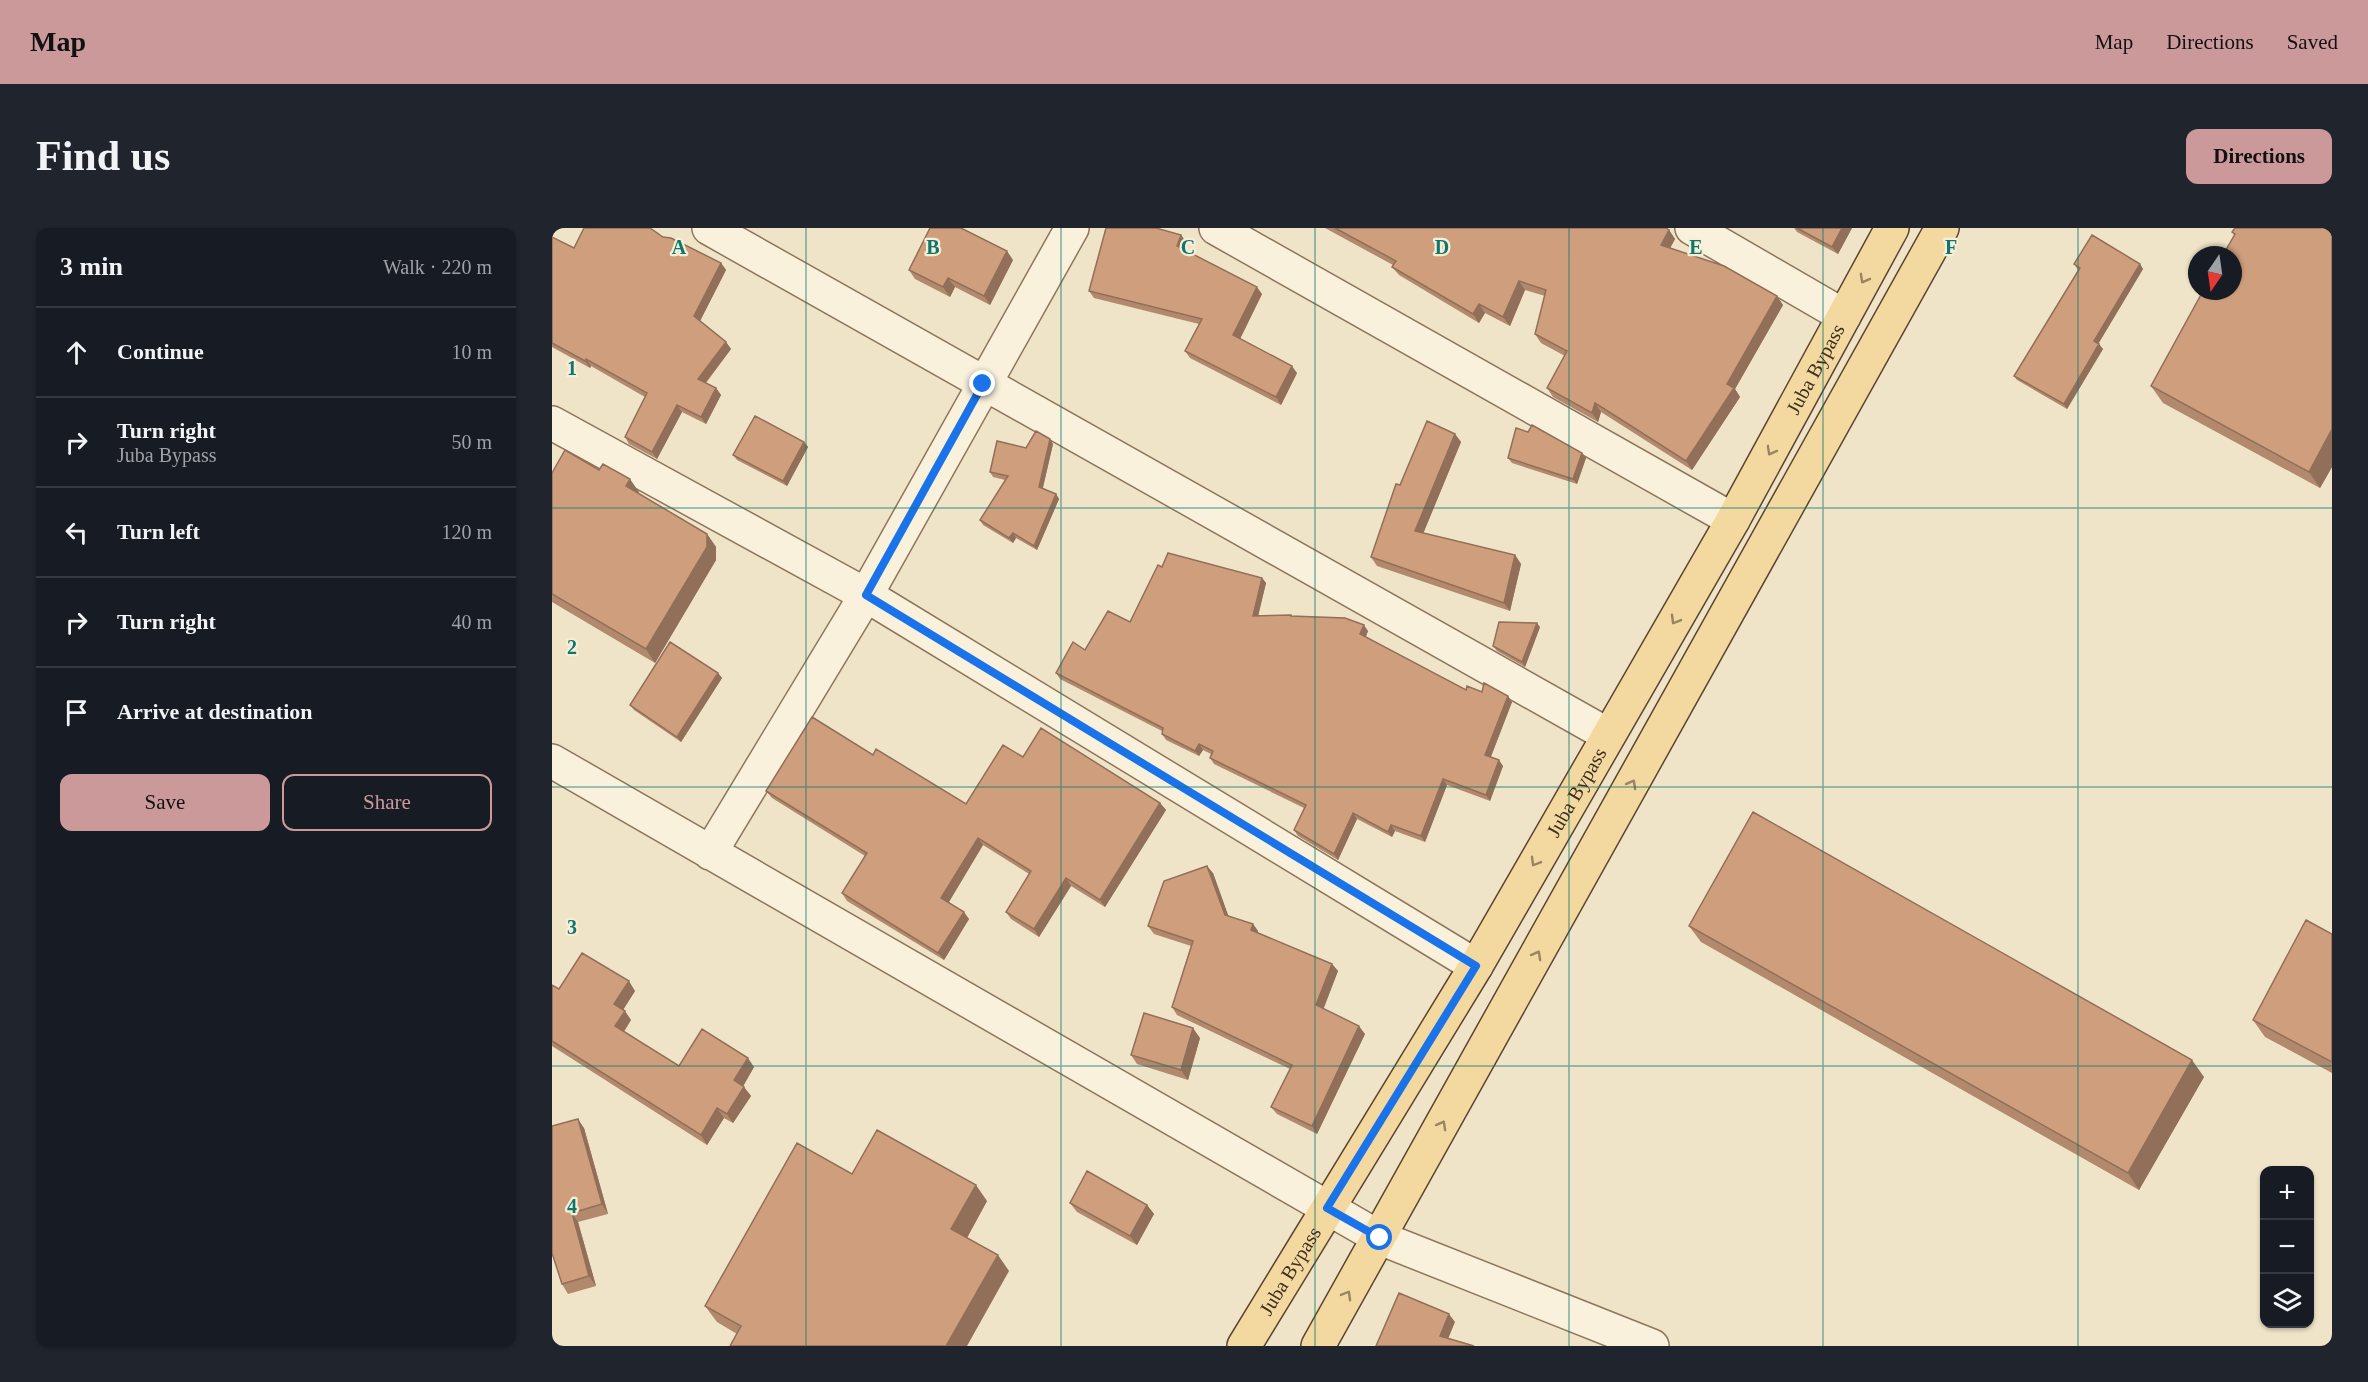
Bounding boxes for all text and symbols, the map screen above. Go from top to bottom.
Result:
text: Map [30,26,86,57]
text: Map [2095,30,2133,54]
text: Directions [2166,30,2254,54]
text: Saved [2287,30,2338,54]
button: Directions [2186,129,2332,184]
text: Find us [36,133,170,179]
text: A [672,236,687,258]
text: B [926,236,940,258]
text: C [1181,236,1195,258]
text: D [1435,236,1449,258]
text: E [1689,236,1703,258]
text: F [1945,236,1957,258]
north arrow [2188,246,2242,300]
text: 3 min [60,252,123,281]
text: Walk · 220 m [383,256,492,278]
one-way arrow [1860,273,1871,284]
street label: Juba Bypass [1782,320,1849,418]
icon: ahead [60,336,93,369]
text: Continue [117,339,204,364]
text: 10 m [451,341,492,363]
text: 1 [567,357,577,379]
route end [969,370,995,396]
text: Turn right [117,418,216,443]
icon: right [60,426,93,459]
text: 50 m [451,431,492,453]
text: Juba Bypass [117,444,216,466]
one-way arrow [1767,444,1778,455]
icon: left [60,516,93,549]
text: Turn left [117,519,200,544]
text: 120 m [441,521,492,543]
icon: right [60,606,93,639]
text: Turn right [117,609,216,634]
text: 40 m [451,611,492,633]
one-way arrow [1670,614,1682,624]
text: 2 [567,636,577,658]
icon: arrive [60,696,93,729]
text: Arrive at destination [117,699,313,724]
street label: Juba Bypass [1542,743,1611,841]
button: Save [60,774,270,831]
button: Share [282,774,492,831]
one-way arrow [1625,780,1636,791]
one-way arrow [1531,856,1543,866]
text: 3 [567,916,577,938]
one-way arrow [1530,951,1541,961]
one-way arrow [1435,1121,1446,1131]
map controls [2260,1166,2314,1328]
button: + [2260,1166,2314,1220]
text: 4 [567,1195,577,1217]
button: − [2260,1220,2314,1274]
street label: Juba Bypass [1255,1223,1325,1319]
route start [1366,1224,1392,1250]
button: layers [2260,1274,2314,1328]
one-way arrow [1340,1291,1351,1301]

